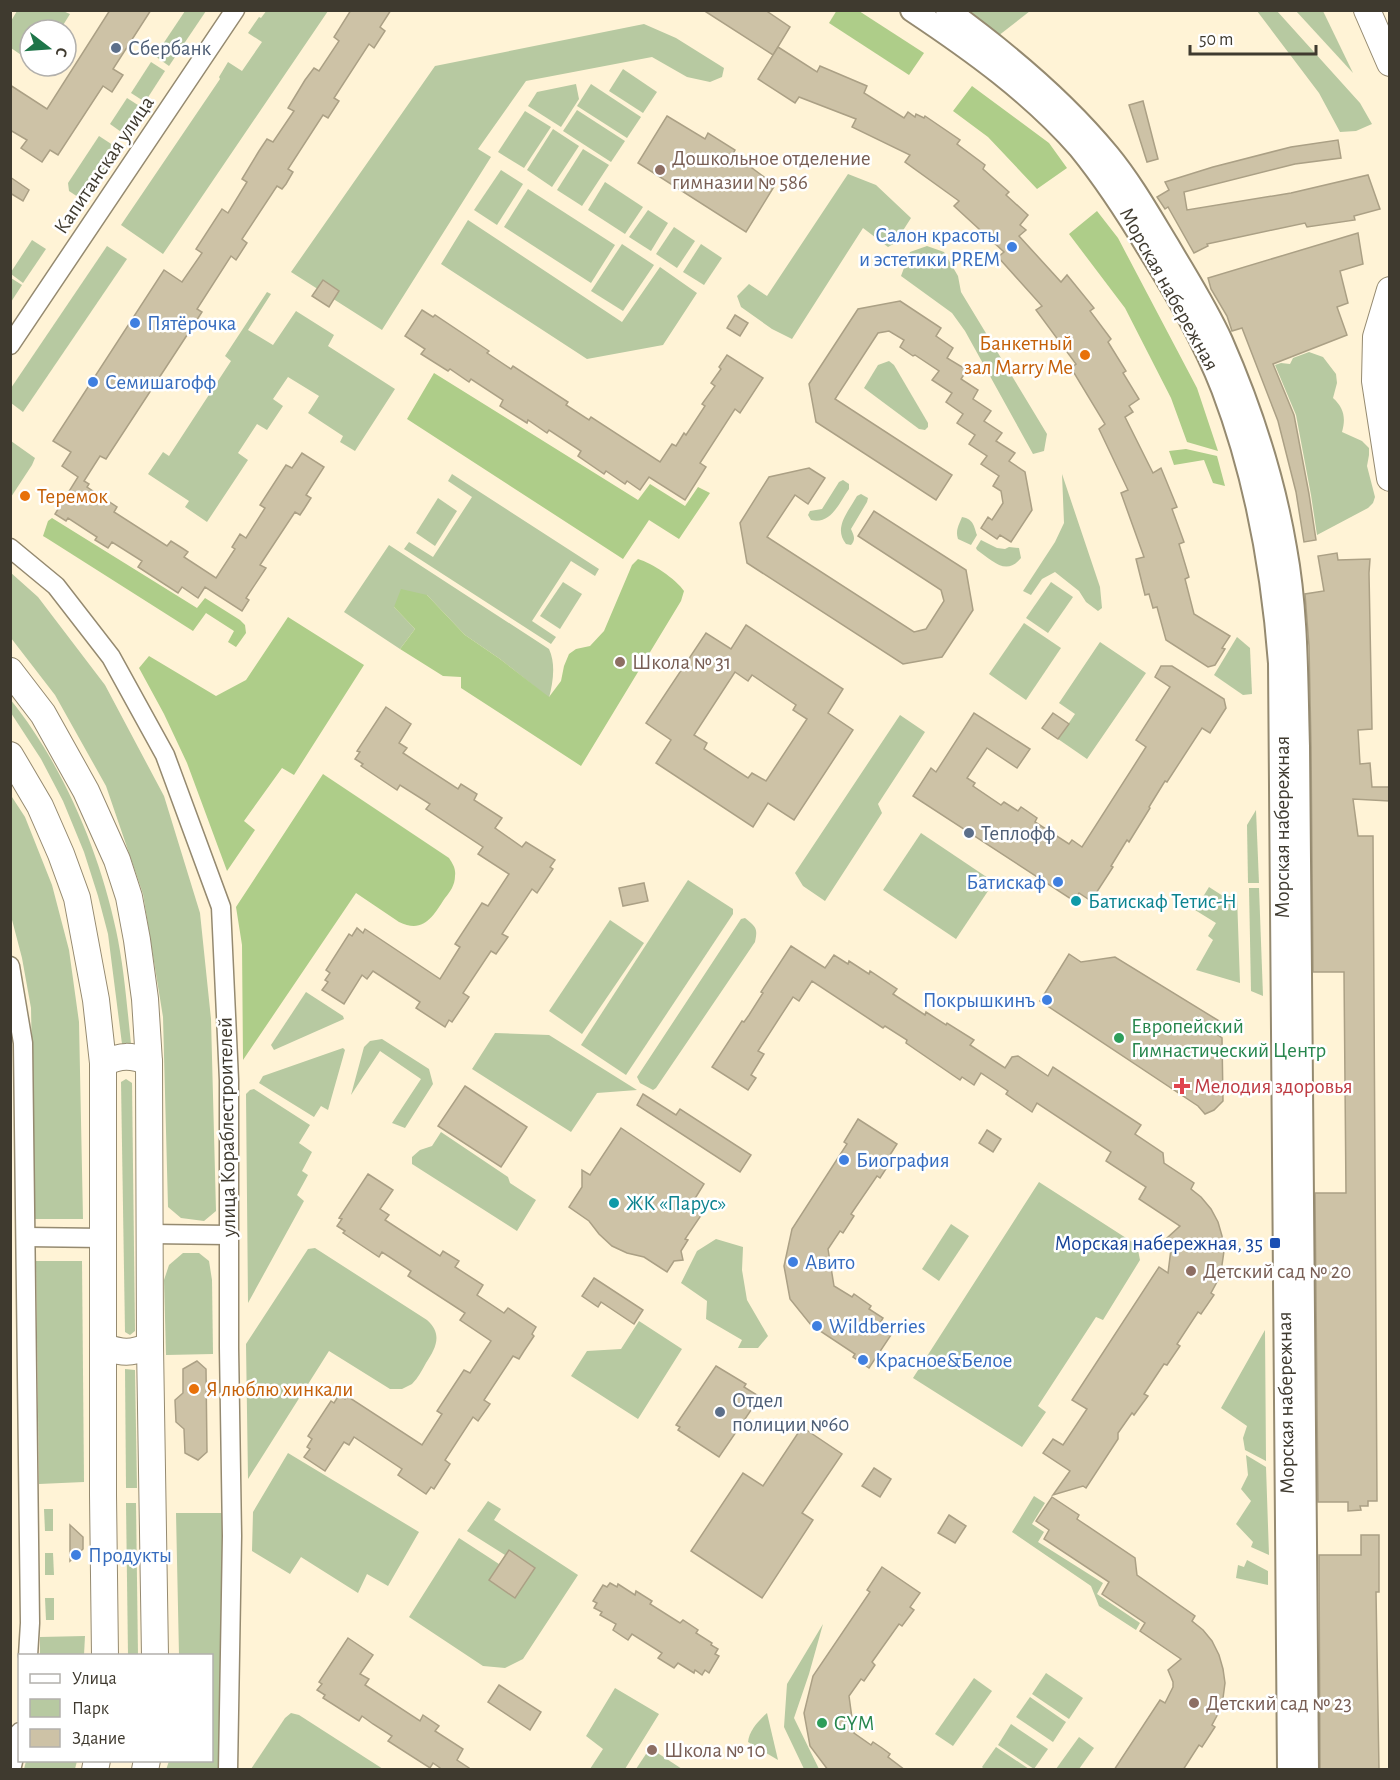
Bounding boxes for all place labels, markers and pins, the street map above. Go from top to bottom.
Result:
place label: Сбербанк [128,38,211,59]
marker: Сбербанк [109,41,123,55]
place label: Дошкольное отделение гимназии № 586 [672,148,871,193]
marker: Дошкольное отделение гимназии № 586 [653,163,667,177]
place label: Салон красоты и эстетики PREM [859,225,1000,270]
marker: Салон красоты и эстетики PREM [1005,240,1019,254]
place label: Пятёрочка [147,313,237,334]
marker: Пятёрочка [128,316,142,330]
place label: Банкетный зал Marry Me [964,333,1073,378]
marker: Банкетный зал Marry Me [1078,348,1092,362]
place label: Семишагофф [105,372,216,393]
marker: Семишагофф [86,375,100,389]
place label: Теремок [37,486,108,507]
marker: Теремок [18,489,32,503]
place label: Школа № 31 [632,652,731,673]
marker: Школа № 31 [613,655,627,669]
place label: Теплофф [981,823,1055,844]
marker: Теплофф [962,826,976,840]
place label: Батискаф [966,872,1046,893]
marker: Батискаф [1051,875,1065,889]
place label: Батискаф Тетис-Н [1088,891,1237,912]
marker: Батискаф Тетис-Н [1069,894,1083,908]
place label: Покрышкинъ [923,990,1035,1011]
marker: Покрышкинъ [1040,993,1054,1007]
place label: Европейский Гимнастический Центр [1131,1016,1326,1061]
marker: Европейский Гимнастический Центр [1112,1031,1126,1045]
place label: Мелодия здоровья [1194,1076,1353,1097]
marker: Мелодия здоровья [1175,1079,1189,1093]
place label: Биография [856,1150,950,1171]
marker: Биография [837,1153,851,1167]
place label: ЖК «Парус» [626,1193,726,1214]
marker: ЖК «Парус» [607,1196,621,1210]
place label: Морская набережная, 35 [1055,1233,1263,1254]
marker: Морская набережная, 35 [1268,1236,1282,1250]
place label: Авито [805,1252,855,1273]
marker: Авито [786,1255,800,1269]
place label: Детский сад № 20 [1203,1261,1351,1282]
marker: Детский сад № 20 [1184,1264,1198,1278]
place label: Wildberries [829,1316,925,1337]
marker: Wildberries [810,1319,824,1333]
place label: Красное&Белое [875,1350,1012,1371]
marker: Красное&Белое [856,1353,870,1367]
place label: Я люблю хинкали [206,1379,353,1400]
marker: Я люблю хинкали [187,1382,201,1396]
place label: Отдел полиции №60 [732,1390,849,1435]
marker: Отдел полиции №60 [713,1405,727,1419]
place label: Продукты [88,1545,172,1566]
marker: Продукты [69,1548,83,1562]
place label: Детский сад № 23 [1206,1693,1352,1714]
marker: Детский сад № 23 [1187,1696,1201,1710]
place label: GYM [834,1713,874,1734]
marker: GYM [815,1716,829,1730]
place label: Школа № 10 [664,1740,766,1761]
marker: Школа № 10 [645,1743,659,1757]

